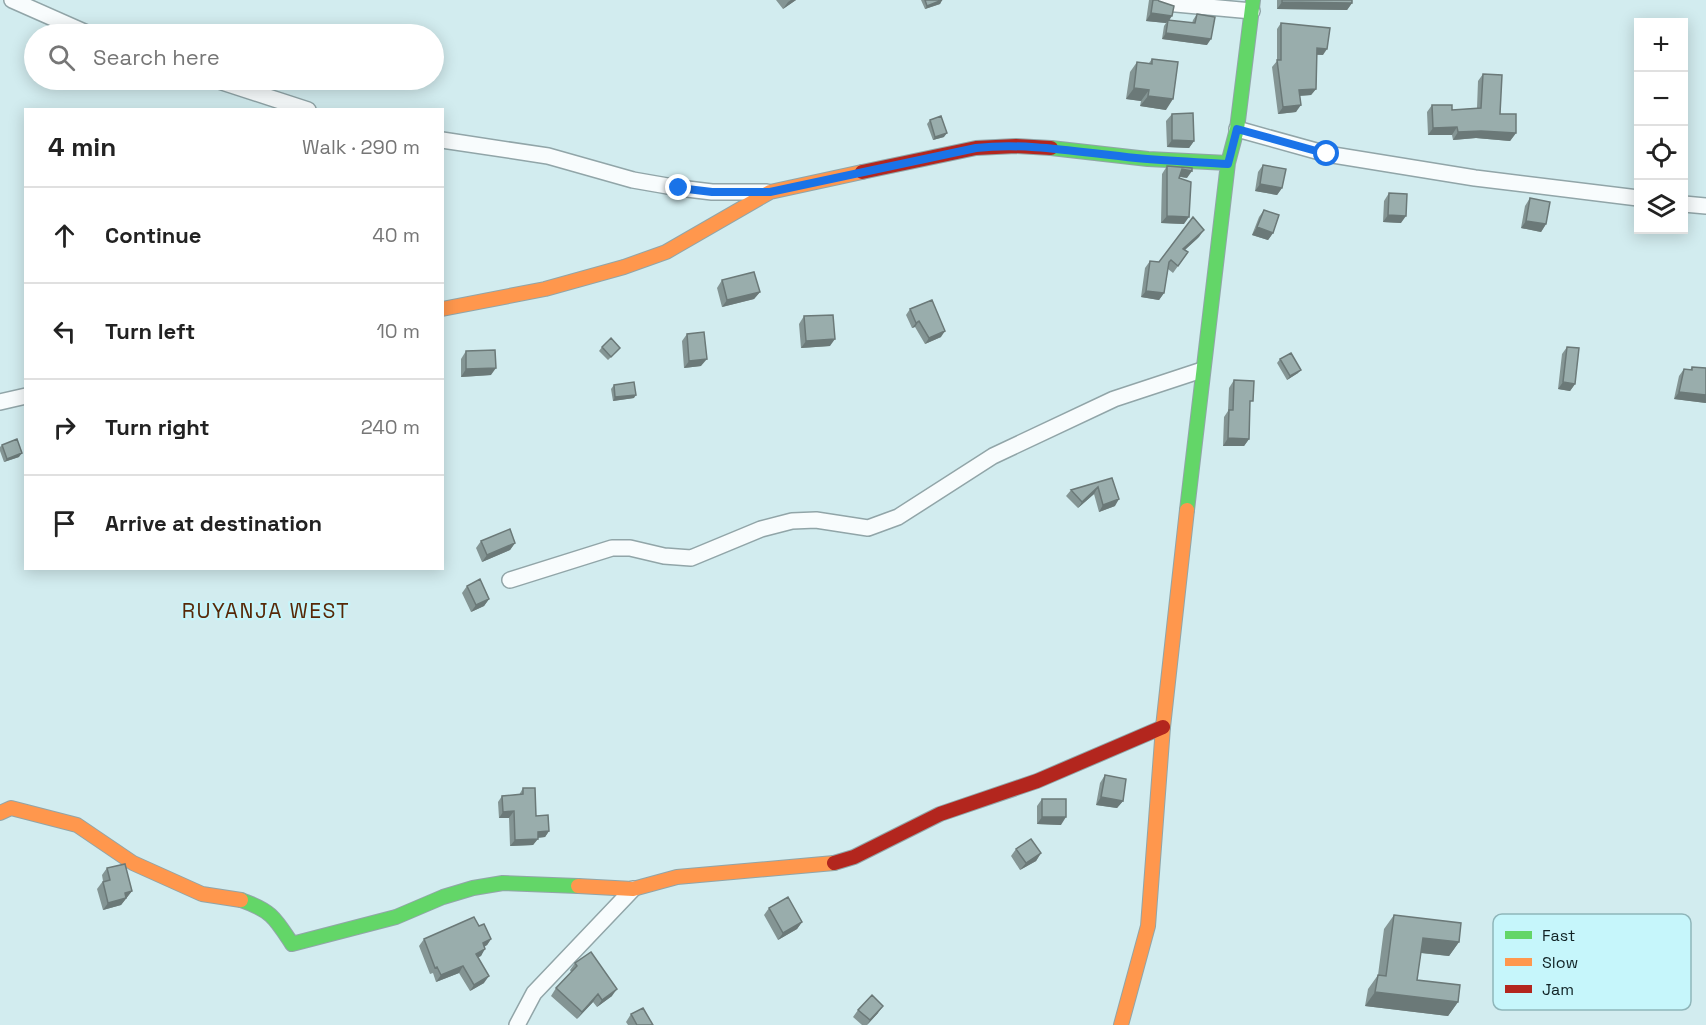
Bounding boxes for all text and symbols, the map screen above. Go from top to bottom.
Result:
map controls [1634,18,1688,234]
button: + [1634,18,1688,72]
search box [24,24,444,90]
icon: search [45,41,78,74]
text: Search here [93,43,220,71]
button: − [1634,72,1688,126]
button: locate [1634,126,1688,180]
text: 4 min [48,130,116,164]
text: Walk · 290 m [302,134,420,160]
route start [1313,140,1339,166]
route end [665,174,691,200]
button: layers [1634,180,1688,234]
icon: ahead [48,219,81,252]
text: Continue [105,221,201,249]
text: 40 m [372,222,420,248]
icon: left [48,315,81,348]
text: Turn left [105,317,195,345]
text: 10 m [376,318,420,344]
icon: right [48,411,81,444]
text: Turn right [105,413,210,441]
text: 240 m [361,414,420,440]
icon: arrive [48,507,81,540]
text: Arrive at destination [105,509,322,537]
district label: RUYANJA WEST [182,597,350,624]
legend [1493,914,1691,1010]
text: Fast [1542,925,1575,946]
text: Slow [1542,952,1578,973]
text: Jam [1542,979,1574,1000]

